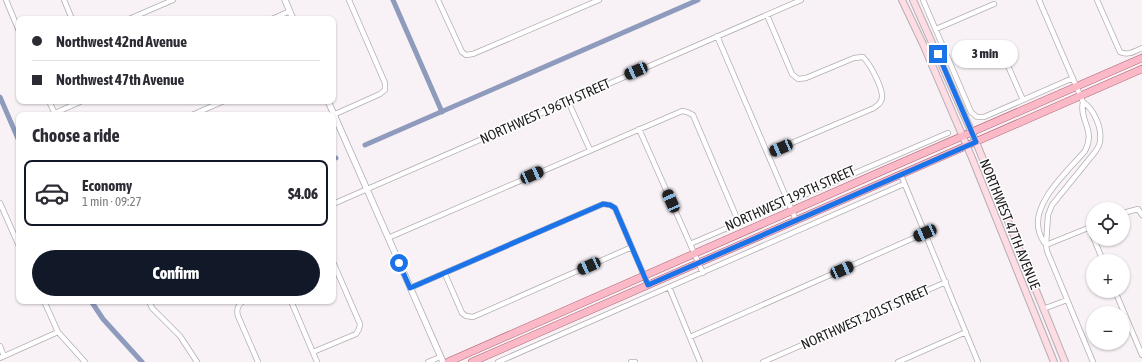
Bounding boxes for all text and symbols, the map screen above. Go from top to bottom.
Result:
text: Northwest 42nd Avenue [56,33,187,50]
callout: 3 min [952,40,1018,68]
route end [929,45,947,63]
text: 3 min [972,46,998,61]
car [623,61,649,81]
text: Northwest 47th Avenue [56,71,184,88]
street label: NORTHWEST 196TH STREET [477,75,613,147]
text: Choose a ride [32,125,120,146]
car [768,138,794,158]
street label: NORTHWEST 47TH AVENUE [977,157,1043,291]
street label: NORTHWEST 199TH STREET [722,162,858,234]
car [519,165,545,185]
icon: car [34,175,70,211]
text: Economy [82,177,132,194]
text: $4.06 [288,185,318,202]
car [661,188,681,214]
text: 1 min · 09:27 [82,194,142,209]
map controls [1086,202,1130,350]
button: locate [1086,202,1130,246]
car [912,223,938,243]
button: Confirm [32,250,320,296]
route start [390,254,408,272]
button: + [1086,254,1130,298]
car [576,256,602,276]
car [829,260,855,280]
street label: NORTHWEST 201ST STREET [798,282,932,352]
button: − [1086,306,1130,350]

